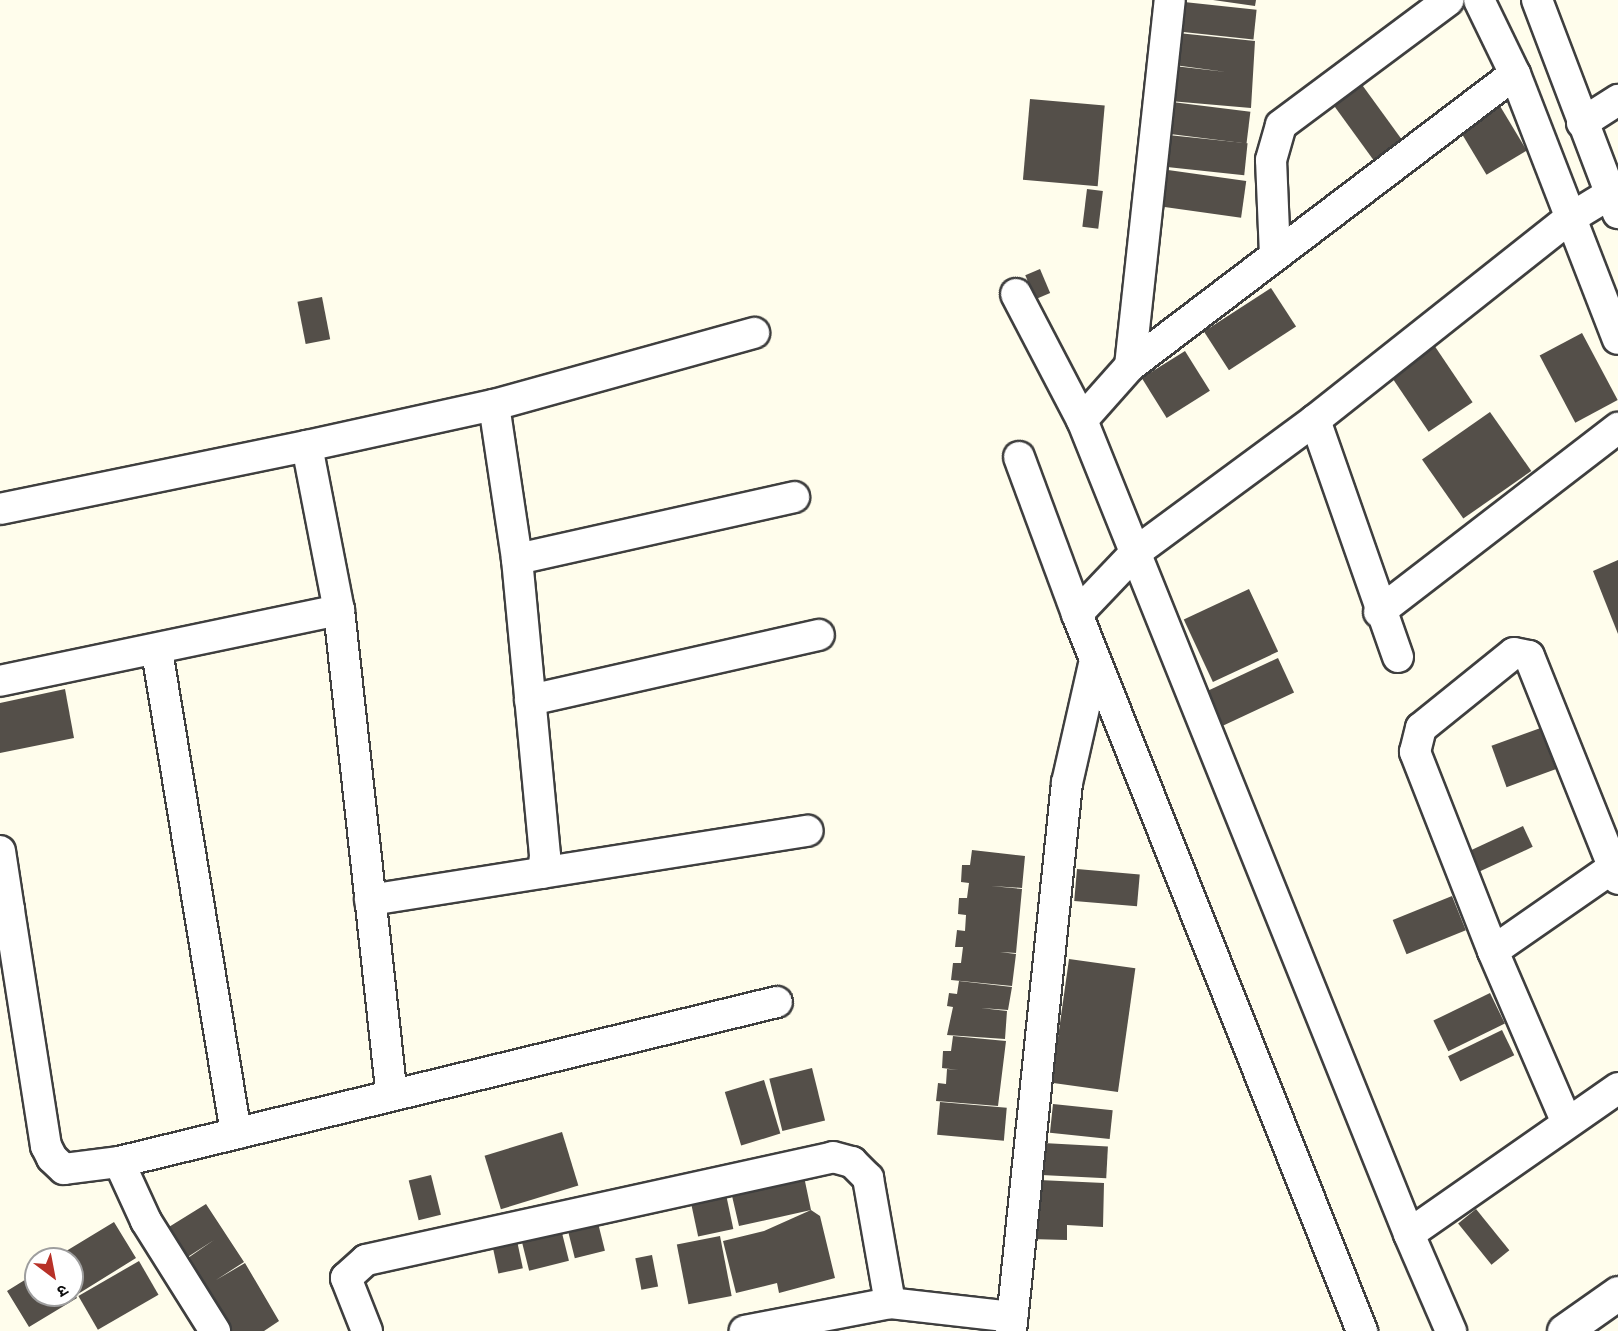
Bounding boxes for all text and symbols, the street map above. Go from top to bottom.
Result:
north arrow [24,1247,84,1307]
text: उ [54,1281,71,1301]

